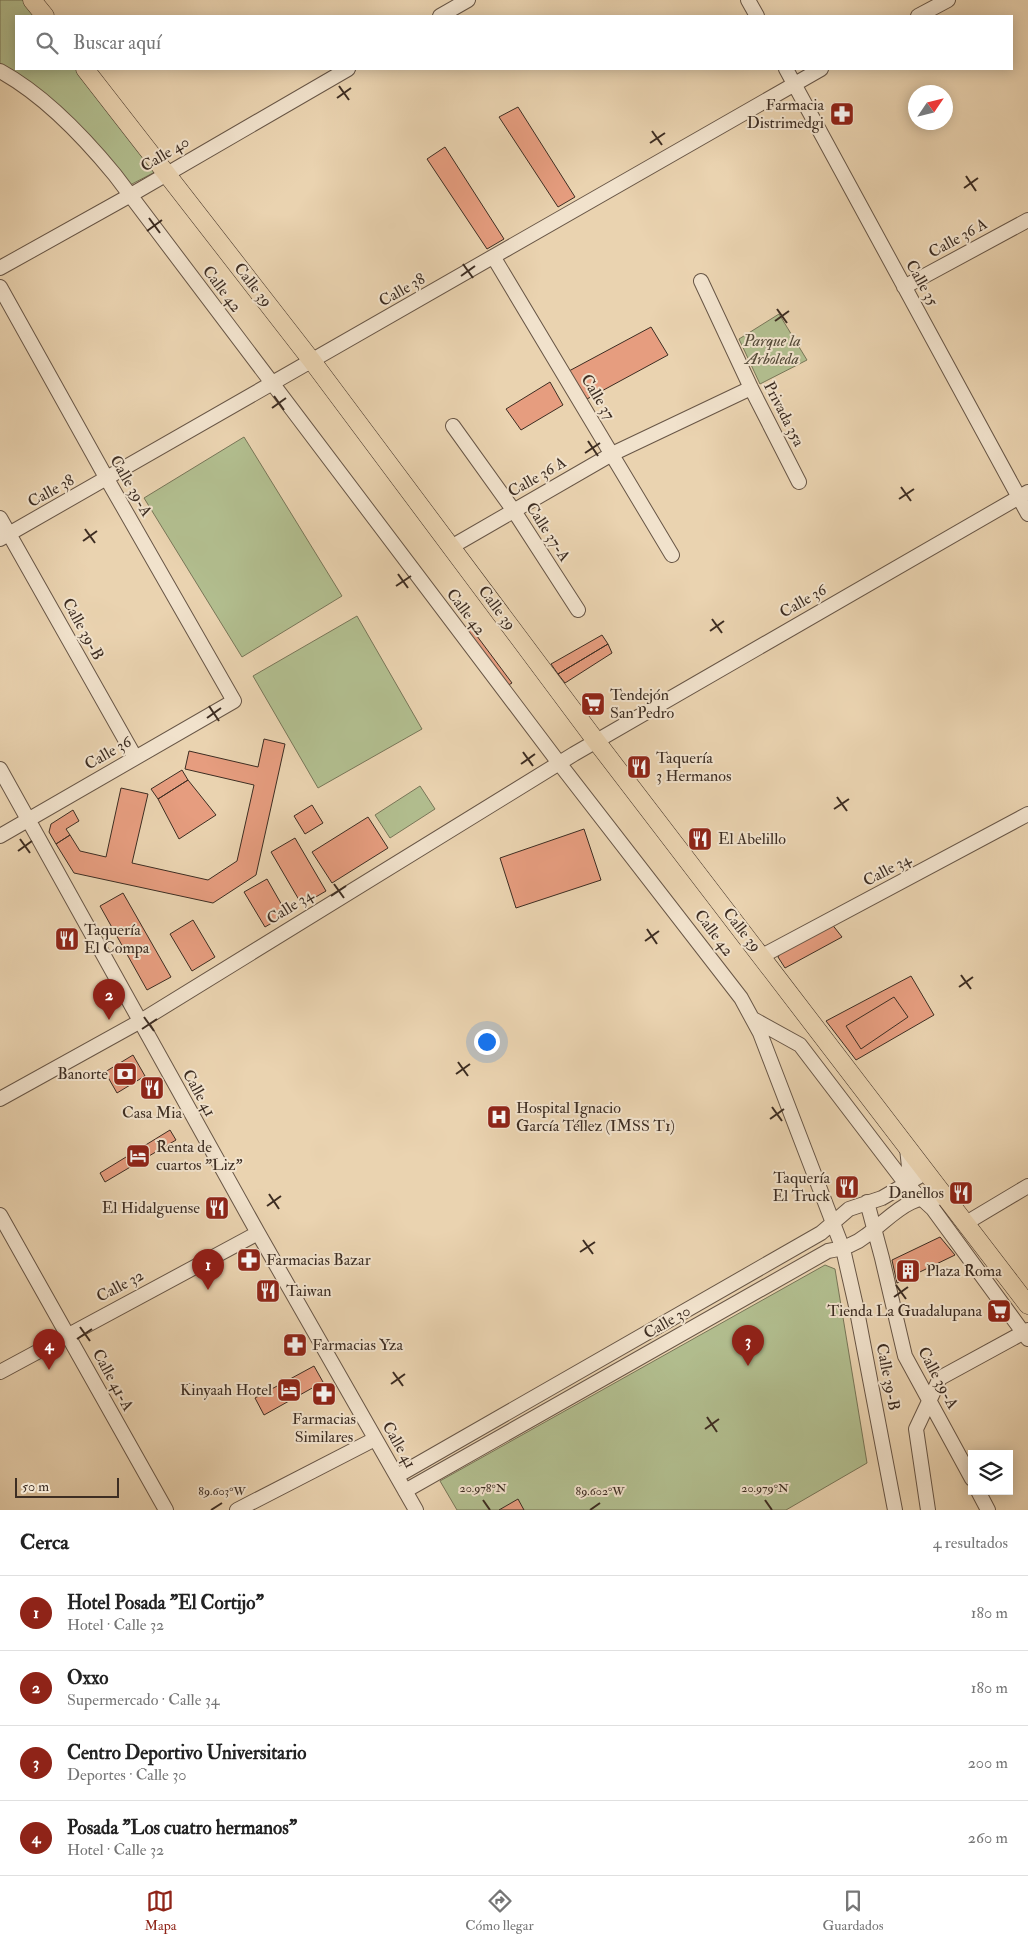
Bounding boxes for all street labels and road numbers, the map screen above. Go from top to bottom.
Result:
street label: Calle 40 [137,132,193,176]
street label: Calle 36 A [925,214,991,262]
street label: Calle 35 [901,256,943,310]
street label: Calle 39 [229,259,277,311]
street label: Calle 42 [198,262,246,316]
street label: Calle 38 [375,269,429,311]
street label: Calle 37 [577,370,620,424]
street label: Privada 35a [759,378,809,450]
street label: Calle 39-A [105,452,157,520]
street label: Calle 36 A [504,452,570,502]
street label: Calle 38 [24,470,78,512]
street label: Calle 37-A [521,499,575,565]
street label: Calle 36 [776,579,831,622]
street label: Calle 39 [474,582,520,634]
street label: Calle 42 [442,585,490,639]
street label: Calle 39-B [58,594,108,664]
street label: Calle 36 [81,731,136,774]
street label: Calle 34 [860,849,915,891]
street label: Calle 34 [263,884,318,929]
street label: Calle 39 [718,904,766,956]
street label: Calle 42 [690,906,738,960]
street label: Calle 41 [178,1066,220,1120]
street label: Calle 32 [93,1265,147,1307]
street label: Calle 30 [640,1301,694,1343]
street label: Calle 39-B [872,1342,904,1412]
street label: Calle 39-A [913,1343,963,1413]
street label: Calle 41-A [88,1346,138,1414]
street label: Calle 41 [378,1418,420,1472]

